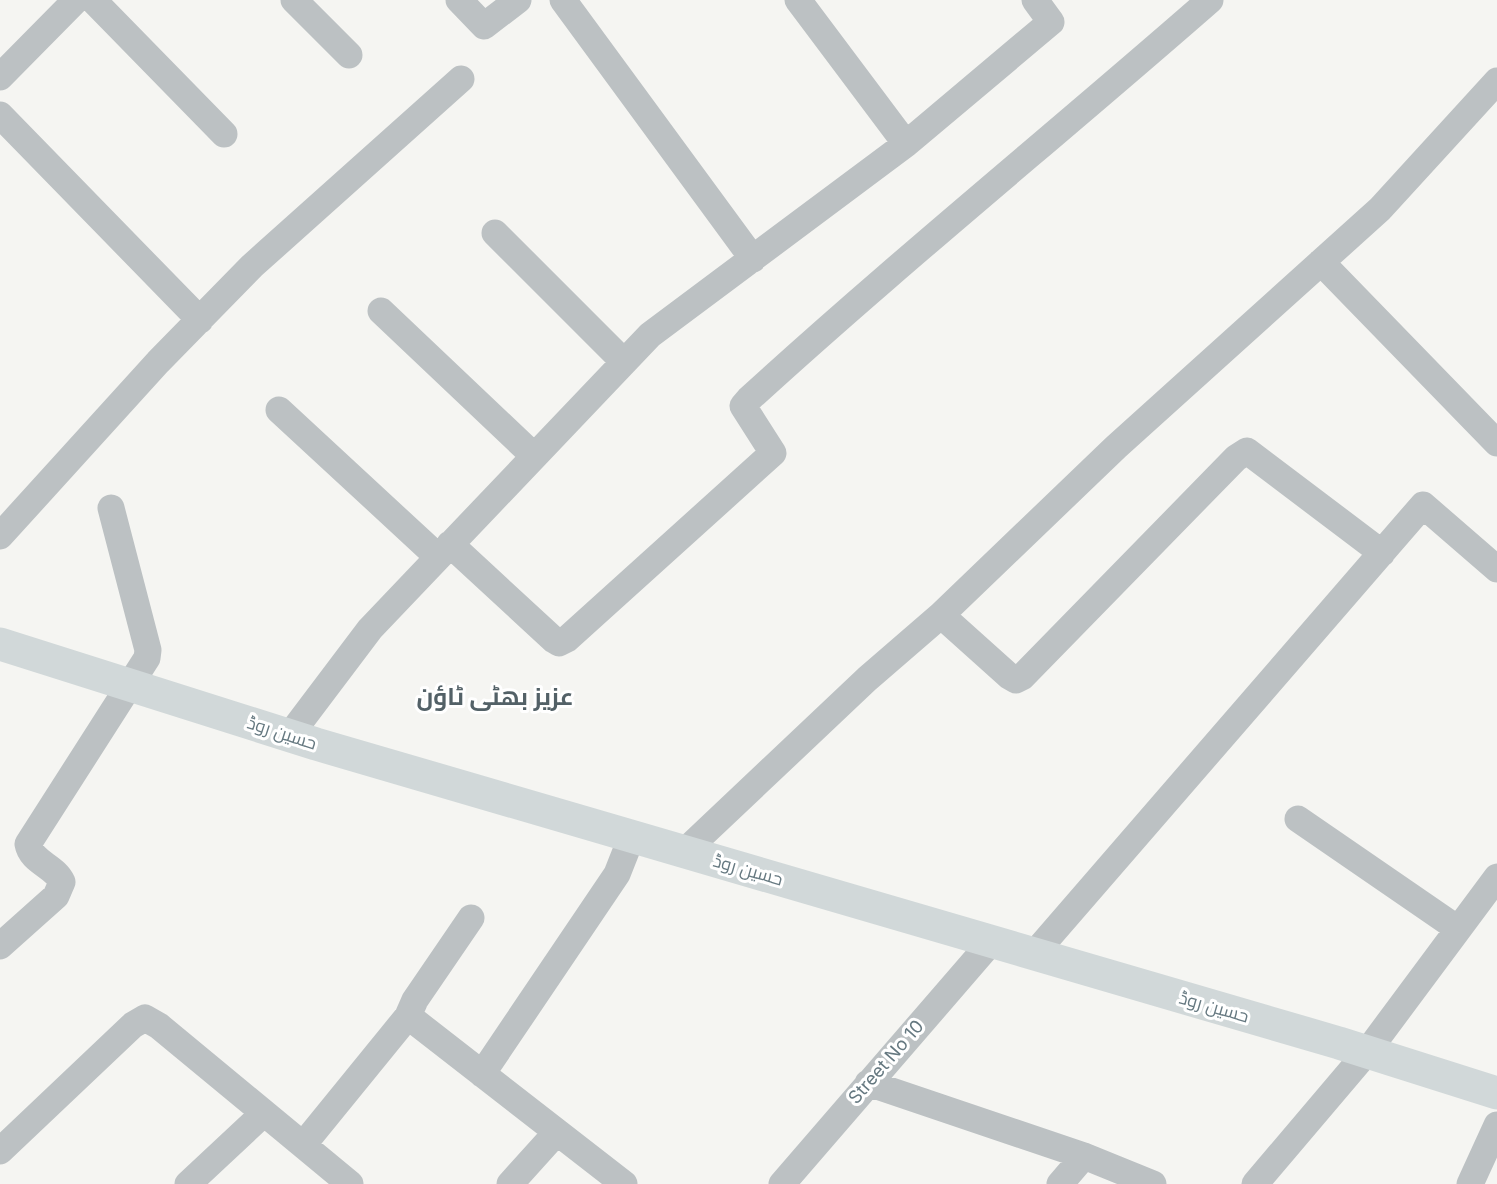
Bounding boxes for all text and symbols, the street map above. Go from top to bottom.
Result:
district label: عزیز بھٹی ٹاؤن [416,682,574,711]
street label: حسین روڈ [245,711,319,755]
street label: حسین روڈ [711,850,785,890]
street label: حسین روڈ [1177,987,1251,1027]
street label: Street No 10 [844,1016,928,1108]

